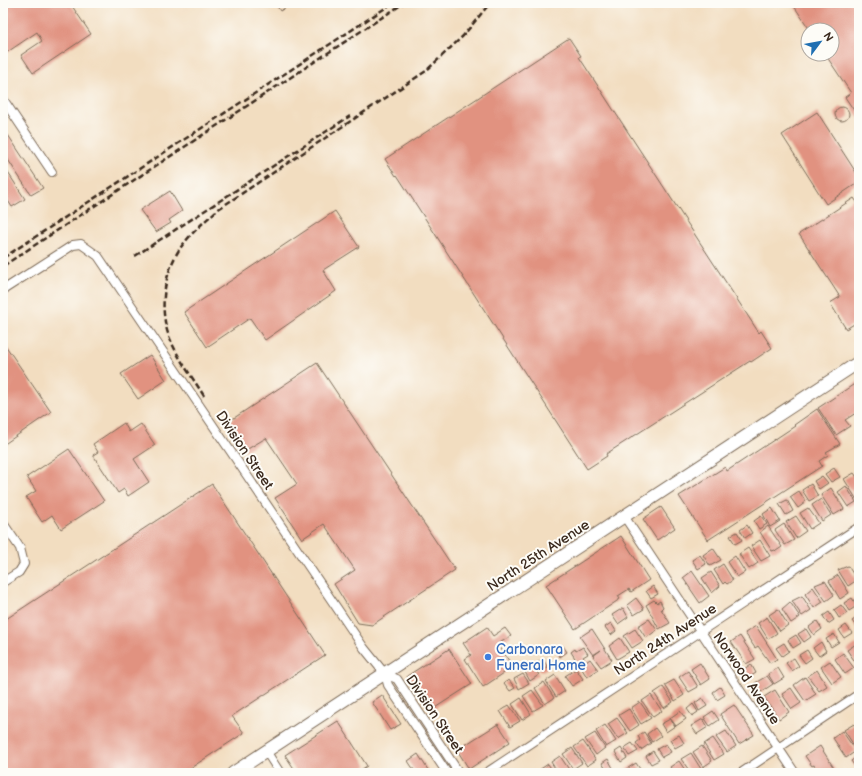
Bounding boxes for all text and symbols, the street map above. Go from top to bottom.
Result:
north arrow [800,22,840,62]
text: N [820,30,836,44]
street label: Division Street [212,408,277,493]
street label: North 25th Avenue [484,516,593,595]
street label: North 24th Avenue [611,600,720,679]
street label: Norwood Avenue [709,629,784,728]
place label: Carbonara Funeral Home [496,641,586,674]
marker: Carbonara Funeral Home [483,652,493,662]
street label: Division Street [402,672,467,757]

